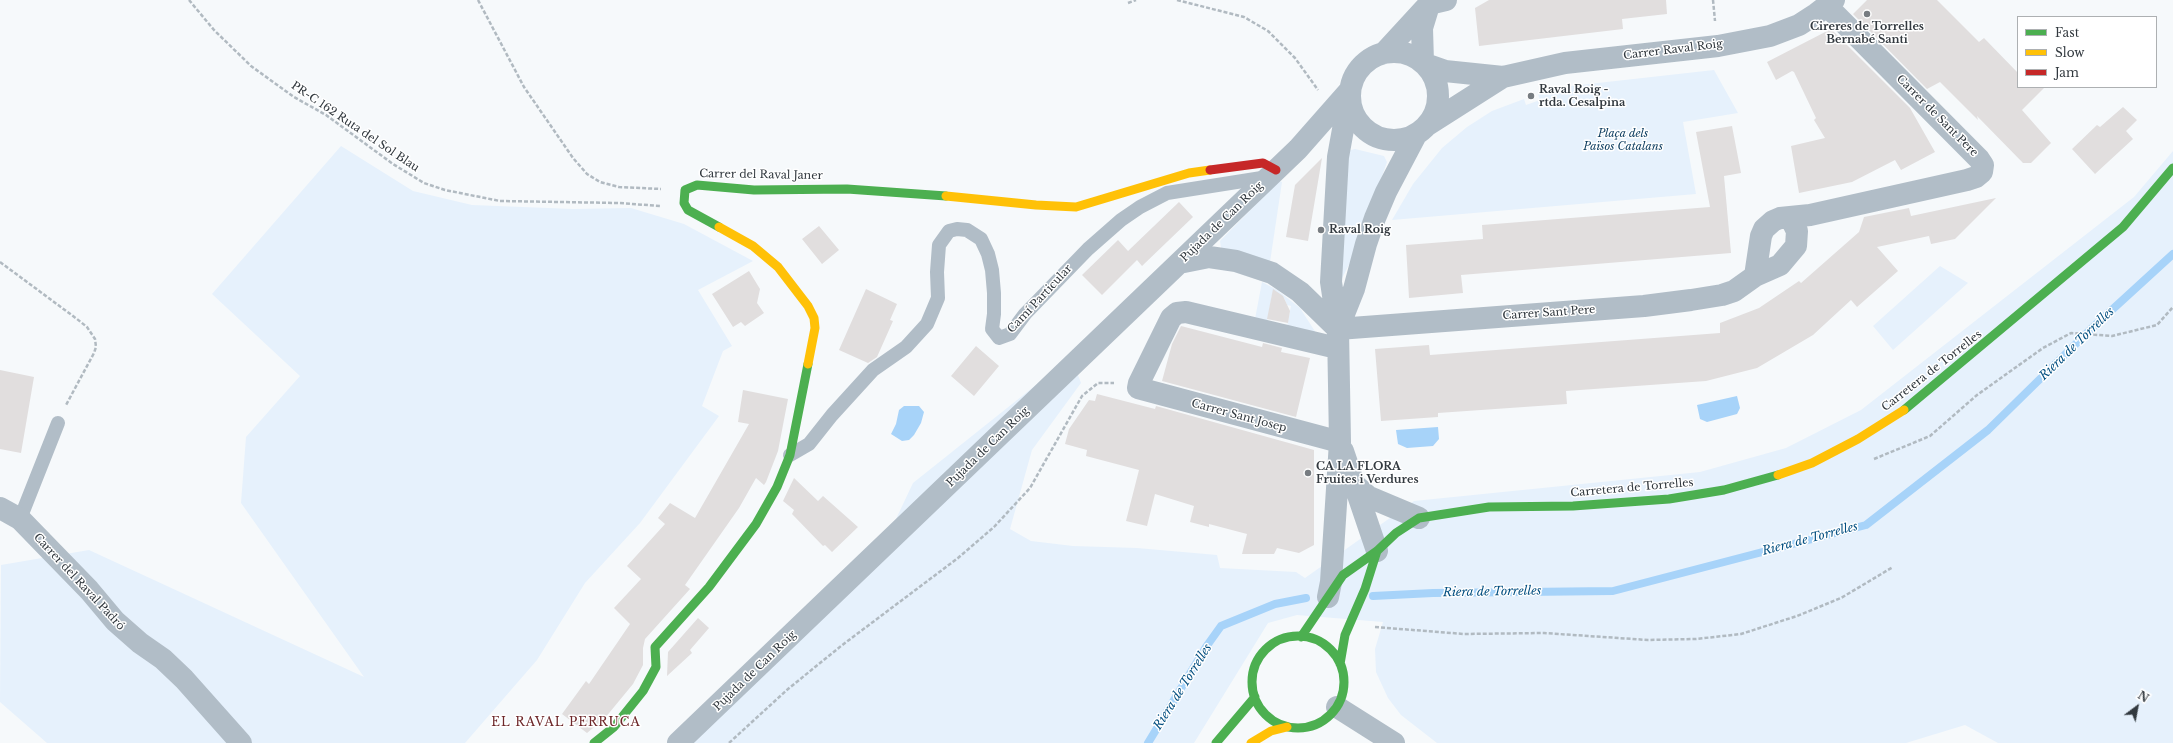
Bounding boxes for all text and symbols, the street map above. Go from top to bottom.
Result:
marker: Cireres de Torrelles Bernabé Santi [1862,9,1872,19]
legend [2017,16,2157,88]
place label: Cireres de Torrelles Bernabé Santi [1810,20,1924,46]
text: Fast [2055,25,2079,40]
street label: Carrer Raval Roig [1623,37,1723,63]
text: Slow [2055,45,2084,60]
text: Jam [2055,65,2079,80]
street label: Carrer de Sant Pere [1893,72,1981,160]
street label: PR-C 162 Ruta del Sol Blau [288,79,422,175]
place label: Raval Roig - rtda. Cesalpina [1539,83,1625,109]
marker: Raval Roig - rtda. Cesalpina [1526,91,1536,101]
park label: Plaça dels Països Catalans [1583,127,1663,153]
street label: Carrer del Raval Janer [699,167,823,183]
street label: Pujada de Can Roig [1178,179,1266,265]
place label: Raval Roig [1329,223,1391,237]
marker: Raval Roig [1316,225,1326,235]
street label: Camí Particular [1005,262,1075,336]
street label: Carrer Sant Pere [1502,303,1596,323]
water label: Riera de Torrelles [2037,305,2117,383]
street label: Carretera de Torrelles [1879,328,1985,414]
street label: Carrer Sant Josep [1190,397,1288,435]
street label: Pujada de Can Roig [944,404,1032,490]
place label: CA LA FLORA Fruites i Verdures [1316,460,1419,486]
marker: CA LA FLORA Fruites i Verdures [1303,468,1313,478]
street label: Carretera de Torrelles [1570,476,1694,500]
water label: Riera de Torrelles [1761,519,1859,559]
street label: Carrer del Raval Padró [31,531,127,633]
water label: Riera de Torrelles [1443,584,1541,600]
street label: Pujada de Can Roig [711,628,799,714]
water label: Riera de Torrelles [1151,641,1215,733]
north arrow [2117,687,2157,727]
text: N [2135,688,2151,706]
district label: EL RAVAL PERRUCA [491,716,641,730]

